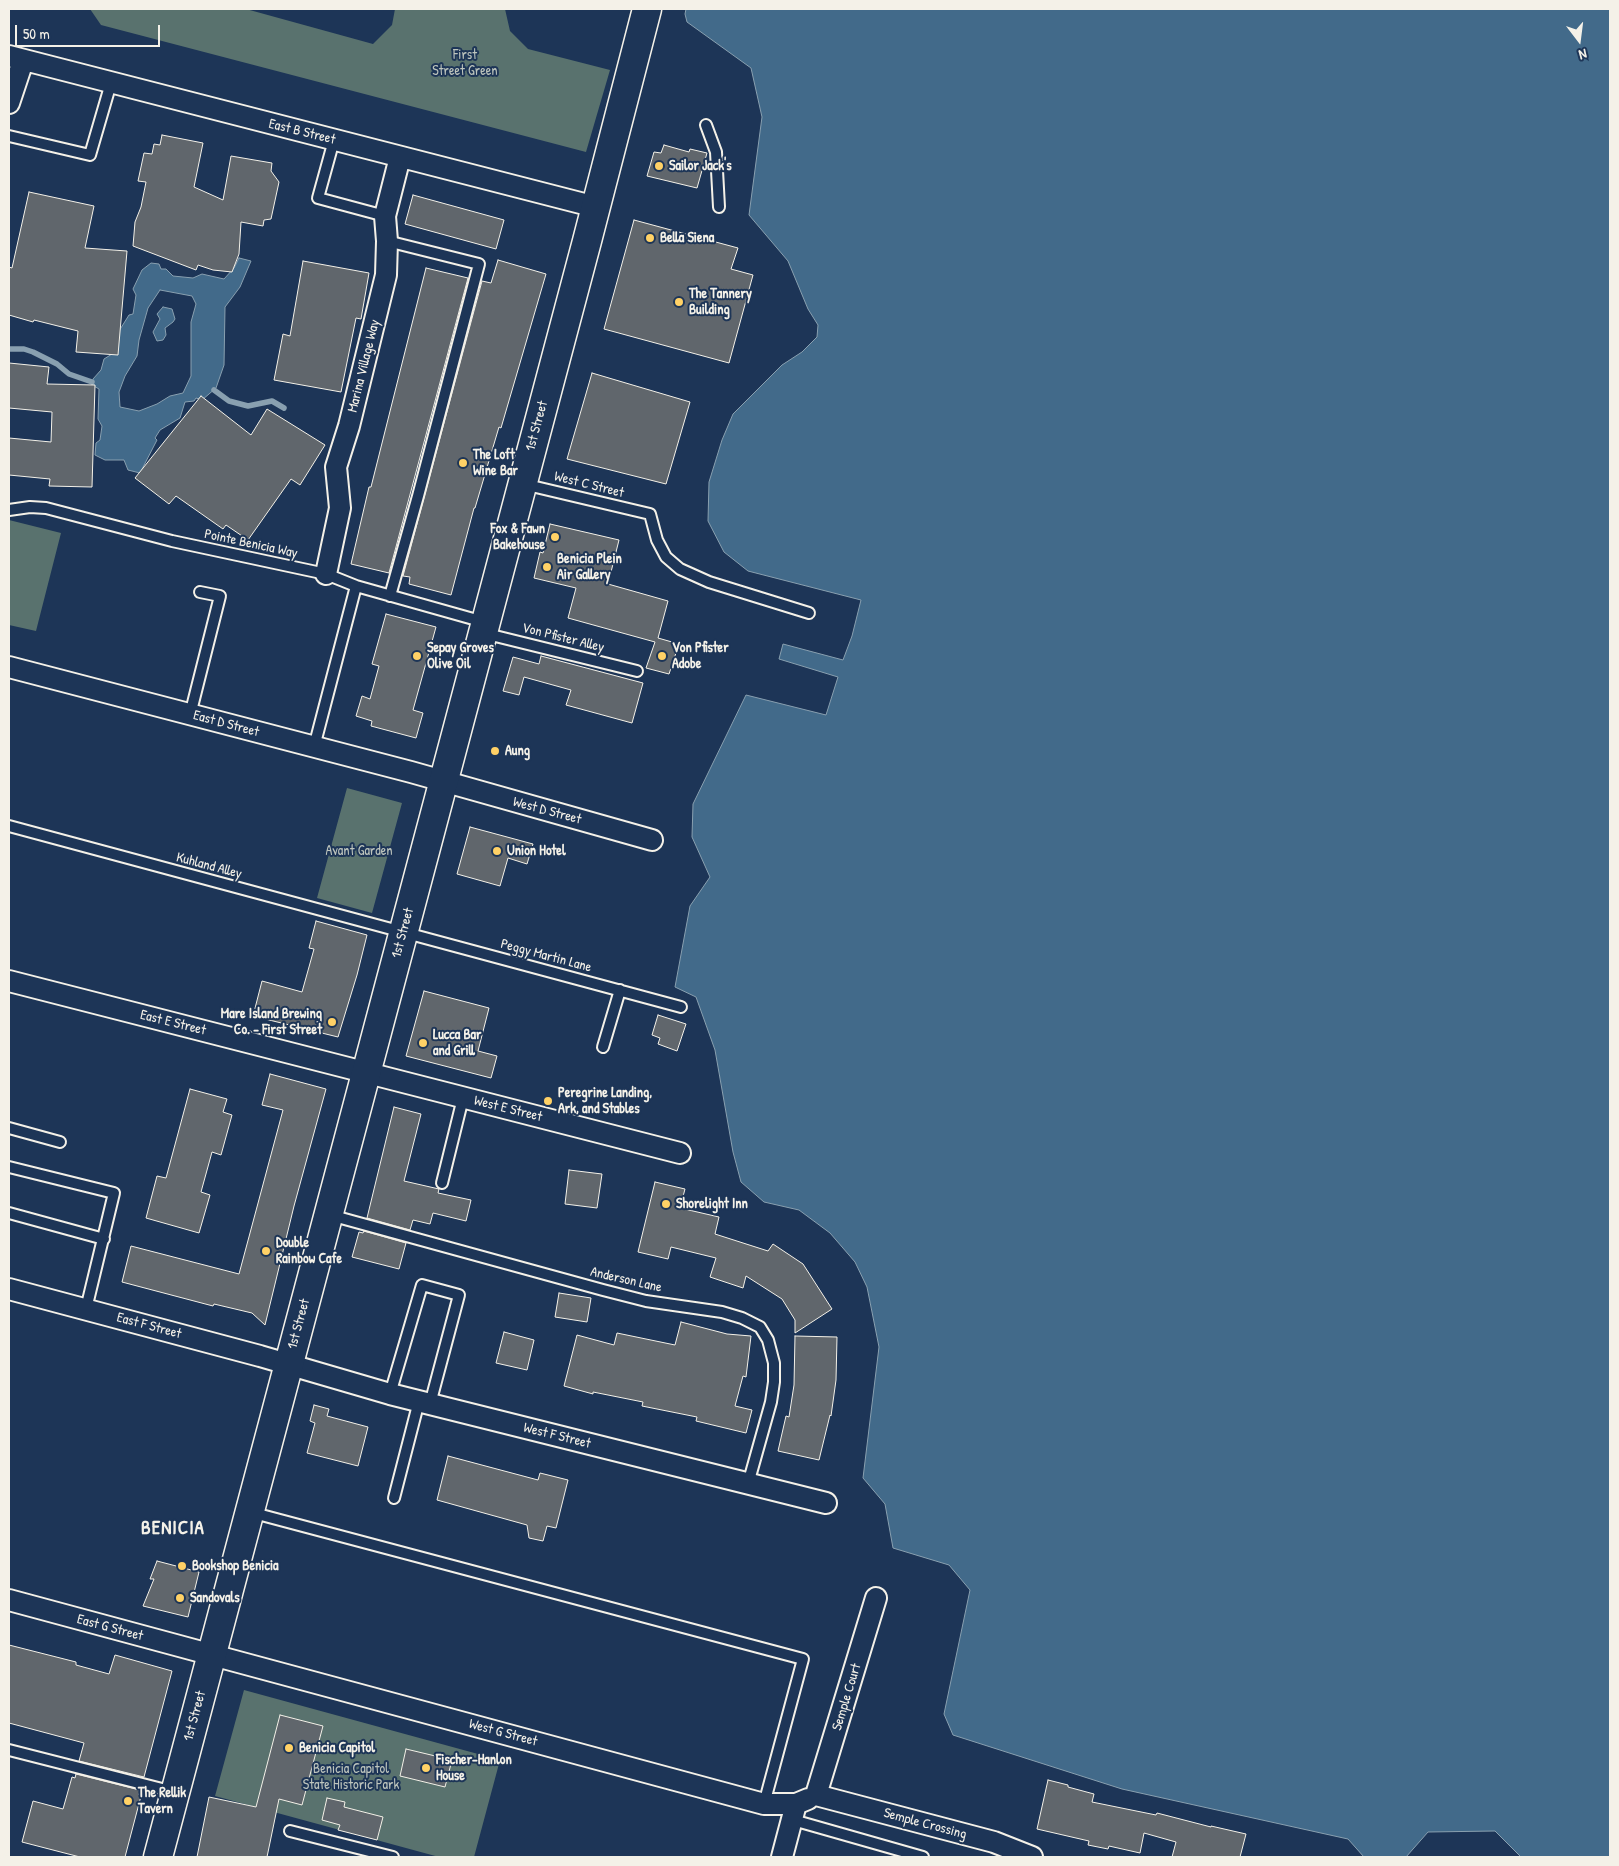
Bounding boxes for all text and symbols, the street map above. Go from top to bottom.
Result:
scale bar [18,15,162,47]
north arrow [1554,15,1604,65]
text: 50 m [23,23,50,44]
text: N [1577,45,1589,65]
park label: First Street Green [432,47,498,80]
street label: East B Street [267,116,337,148]
place label: Sailor Jack's [669,158,732,174]
marker: Sailor Jack's [653,160,665,172]
place label: Bella Siena [660,230,714,246]
marker: Bella Siena [644,232,656,244]
place label: The Tannery Building [689,286,752,318]
marker: The Tannery Building [673,296,685,308]
street label: Marina Village Way [344,318,384,414]
street label: 1st Street [522,399,552,453]
place label: The Loft Wine Bar [473,447,518,480]
marker: The Loft Wine Bar [457,457,469,469]
street label: West C Street [552,468,626,502]
place label: Fox & Fawn Bakehouse [490,521,545,554]
street label: Pointe Benicia Way [203,526,299,562]
marker: Fox & Fawn Bakehouse [549,531,561,543]
place label: Benicia Plein Air Gallery [557,551,622,584]
marker: Benicia Plein Air Gallery [541,561,553,573]
street label: Von Pfister Alley [520,620,606,656]
place label: Sepay Groves Olive Oil [427,640,494,672]
place label: Von Pfister Adobe [672,640,729,672]
marker: Sepay Groves Olive Oil [411,650,423,662]
marker: Von Pfister Adobe [656,650,668,662]
street label: East D Street [191,707,261,741]
place label: Aung [505,743,530,759]
marker: Aung [489,745,501,757]
street label: West D Street [511,794,583,828]
park label: Avant Garden [325,843,393,859]
place label: Union Hotel [507,843,566,859]
marker: Union Hotel [491,845,503,857]
street label: Kuhland Alley [174,849,244,883]
street label: 1st Street [388,906,418,960]
street label: Peggy Martin Lane [499,936,593,976]
place label: Mare Island Brewing Co. - First Street [221,1006,322,1038]
street label: East E Street [138,1007,208,1039]
marker: Mare Island Brewing Co. - First Street [326,1016,338,1028]
place label: Lucca Bar and Grill [433,1027,481,1060]
marker: Lucca Bar and Grill [417,1037,429,1049]
place label: Peregrine Landing, Ark, and Stables [558,1085,652,1118]
street label: West E Street [472,1092,544,1126]
marker: Peregrine Landing, Ark, and Stables [542,1095,554,1107]
place label: Shorelight Inn [676,1196,748,1212]
marker: Shorelight Inn [660,1198,672,1210]
place label: Double Rainbow Cafe [276,1235,342,1268]
marker: Double Rainbow Cafe [260,1245,272,1257]
street label: Anderson Lane [589,1264,663,1296]
street label: 1st Street [284,1297,314,1351]
street label: East F Street [115,1309,183,1343]
street label: West F Street [522,1420,592,1452]
district label: BENICIA [140,1518,206,1540]
place label: Bookshop Benicia [192,1558,279,1574]
marker: Bookshop Benicia [176,1560,188,1572]
place label: Sandovals [190,1590,240,1606]
marker: Sandovals [174,1592,186,1604]
street label: East G Street [75,1611,145,1645]
street label: Semple Court [829,1661,865,1733]
street label: 1st Street [180,1689,210,1743]
street label: West G Street [467,1716,539,1750]
place label: Benicia Capitol [299,1740,375,1756]
marker: Benicia Capitol [283,1742,295,1754]
place label: Fischer-Hanlon House [436,1752,512,1784]
park label: Benicia Capitol State Historic Park [303,1761,399,1794]
marker: Fischer-Hanlon House [420,1762,432,1774]
place label: The Rellik Tavern [138,1785,186,1818]
marker: The Rellik Tavern [122,1795,134,1807]
street label: Semple Crossing [882,1805,968,1843]

